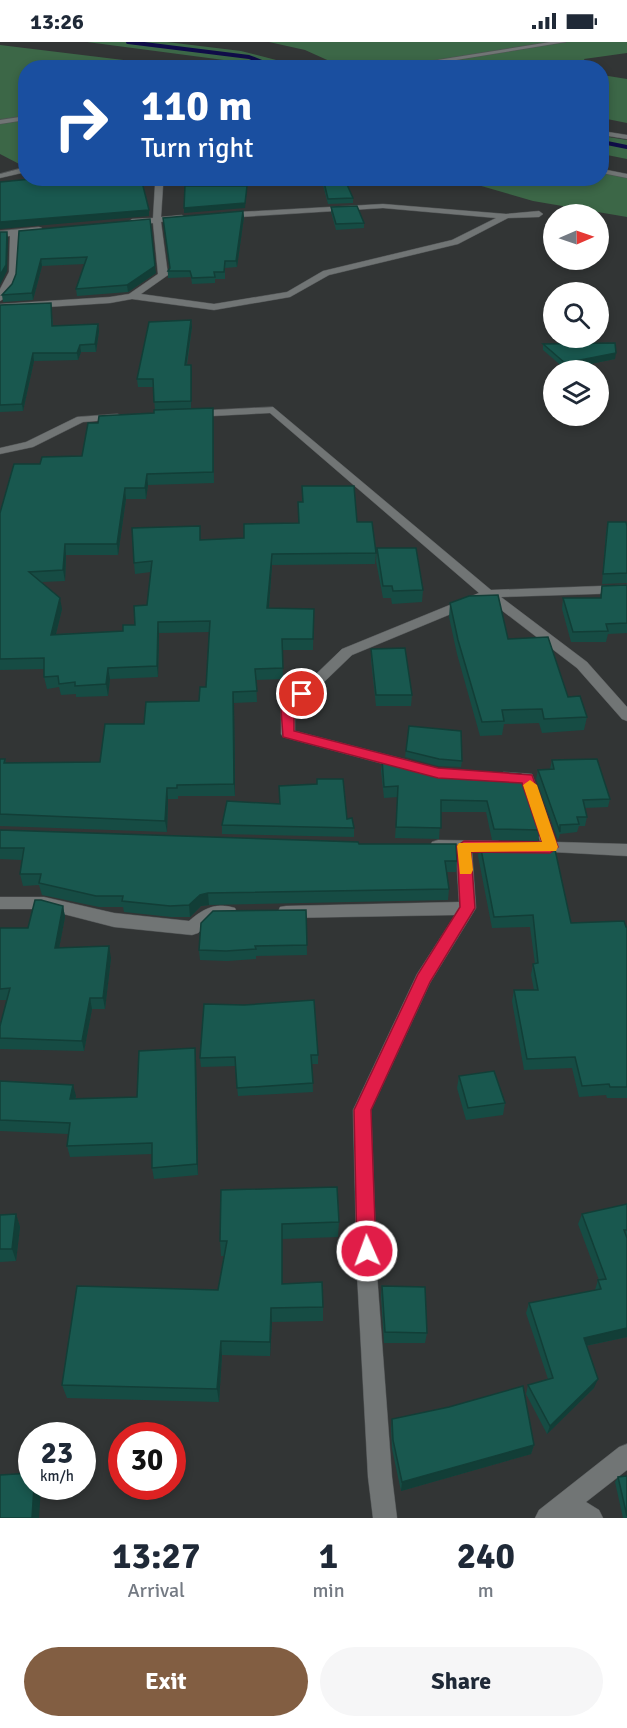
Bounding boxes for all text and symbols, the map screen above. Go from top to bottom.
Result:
text: 13:26 [30,8,84,35]
text: 110 m [141,81,252,132]
icon: right [42,84,120,162]
text: Turn right [141,132,254,165]
north arrow [543,204,609,270]
map controls [543,204,609,426]
button: search [543,282,609,348]
button: layers [543,360,609,426]
pin [276,668,327,719]
icon: arrive [285,677,318,710]
position arrow [335,1219,399,1283]
speed limit sign: 30 [108,1422,186,1500]
text: 23 [41,1435,73,1472]
text: km/h [40,1467,74,1485]
text: 13:27 [112,1534,200,1579]
text: 1 [319,1534,338,1579]
text: 240 [457,1534,515,1579]
text: Arrival [127,1578,185,1603]
text: min [312,1578,345,1603]
text: m [478,1578,494,1603]
button: Exit [24,1647,308,1716]
button: Share [320,1647,603,1716]

